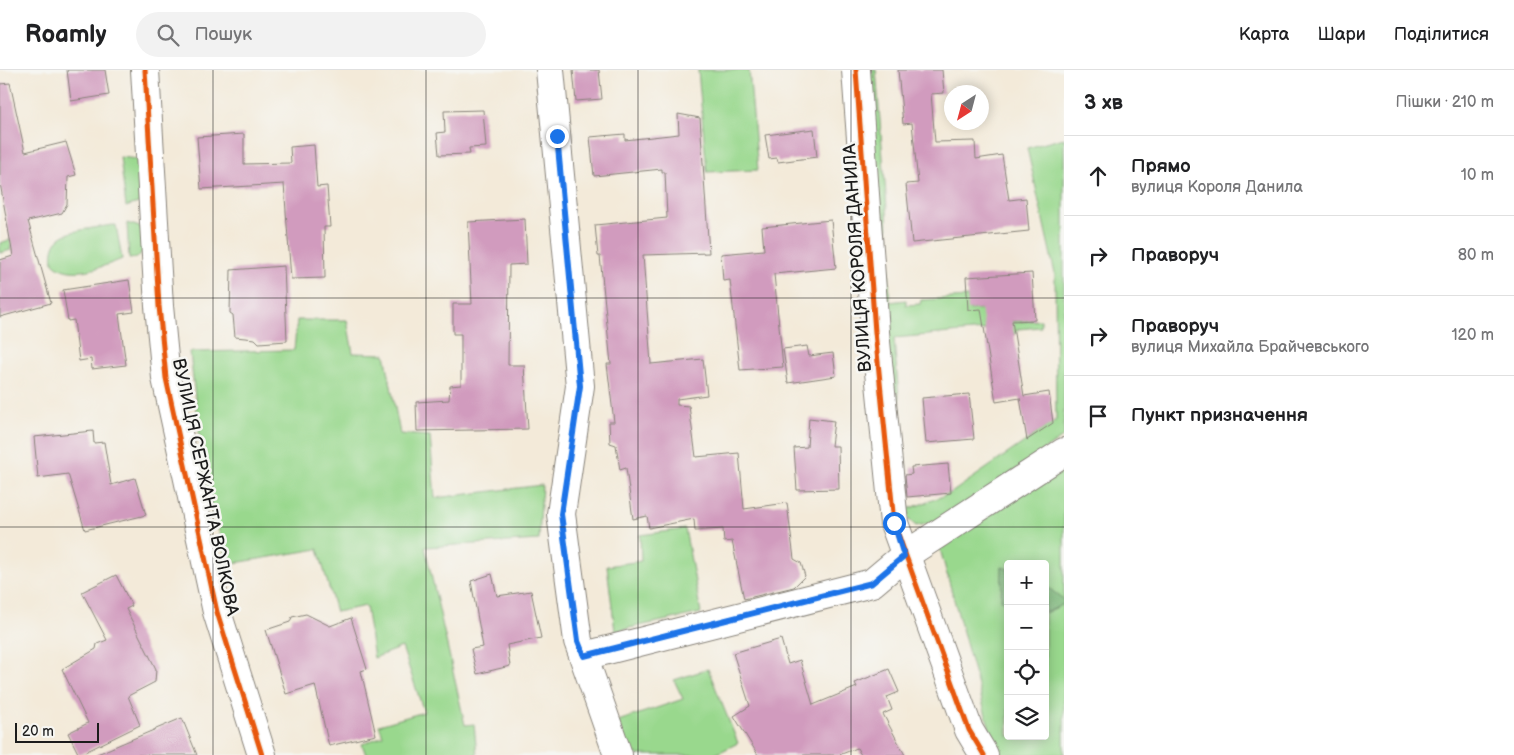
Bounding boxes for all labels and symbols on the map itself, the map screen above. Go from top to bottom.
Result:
north arrow [944,85,989,130]
route end [546,125,569,148]
street label: ВУЛИЦЯ КОРОЛЯ ДАНИЛА [839,143,876,373]
street label: ВУЛИЦЯ СЕРЖАНТА ВОЛКОВА [168,356,243,618]
route start [883,512,906,535]
scale bar [15,720,99,743]

